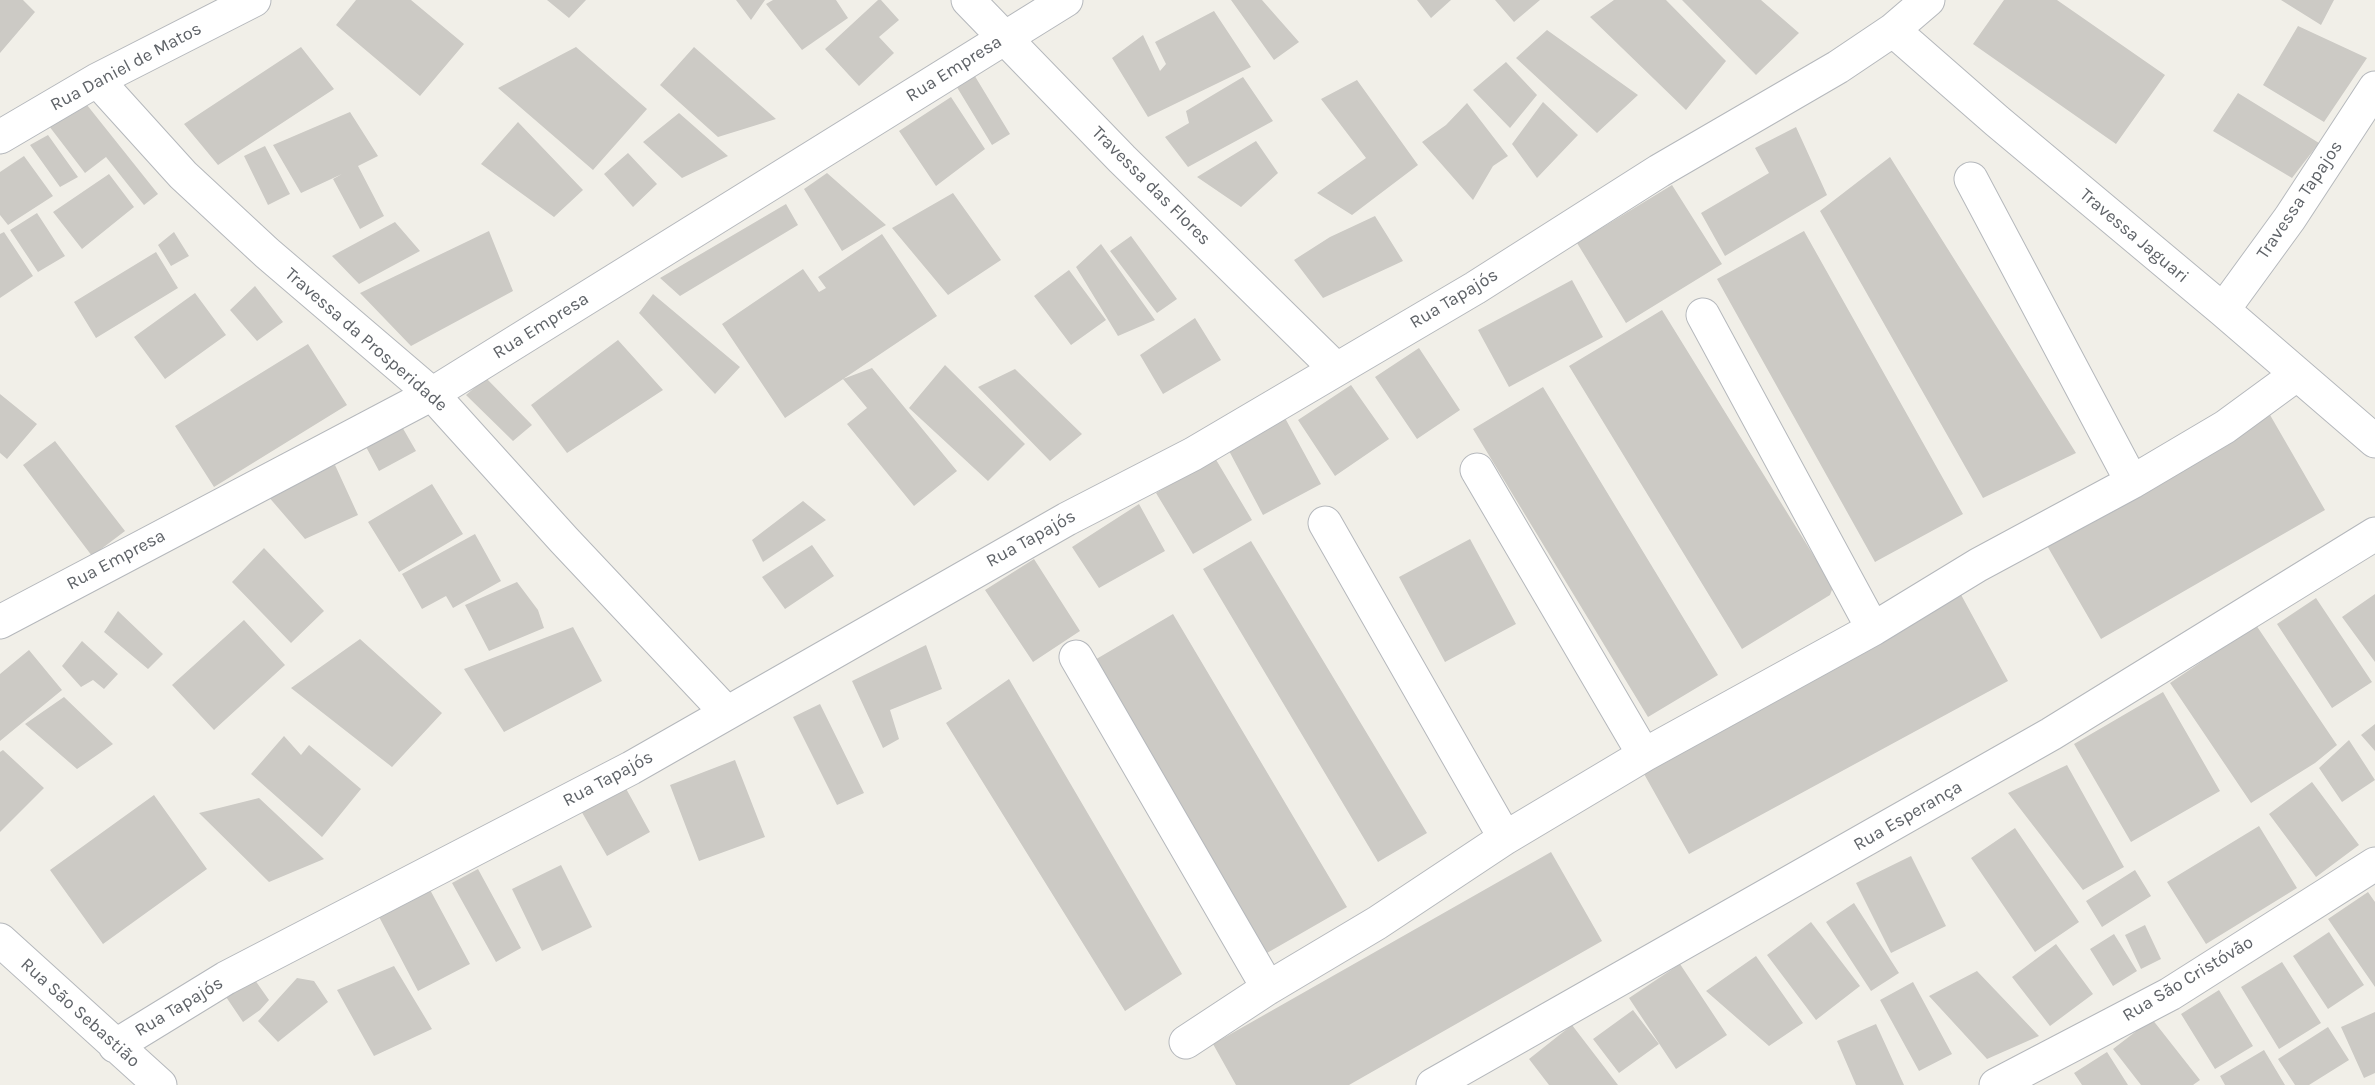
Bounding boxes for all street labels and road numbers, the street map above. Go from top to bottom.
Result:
street label: Rua Daniel de Matos [47,18,205,116]
street label: Rua Empresa [902,31,1006,107]
street label: Travessa das Flores [1087,122,1215,250]
street label: Travessa Tapajos [2252,137,2348,263]
street label: Travessa Jaguari [2075,184,2193,288]
street label: Travessa da Prosperidade [280,264,452,416]
street label: Rua Tapajós [1406,264,1502,334]
street label: Rua Empresa [489,288,593,364]
street label: Rua Tapajós [983,506,1079,572]
street label: Rua Empresa [63,525,169,595]
street label: Rua Tapajós [559,746,657,812]
street label: Rua Esperança [1850,776,1966,856]
street label: Rua São Cristóvão [2119,931,2257,1027]
street label: Rua São Sebastião [16,954,144,1072]
street label: Rua Tapajós [131,972,227,1042]

